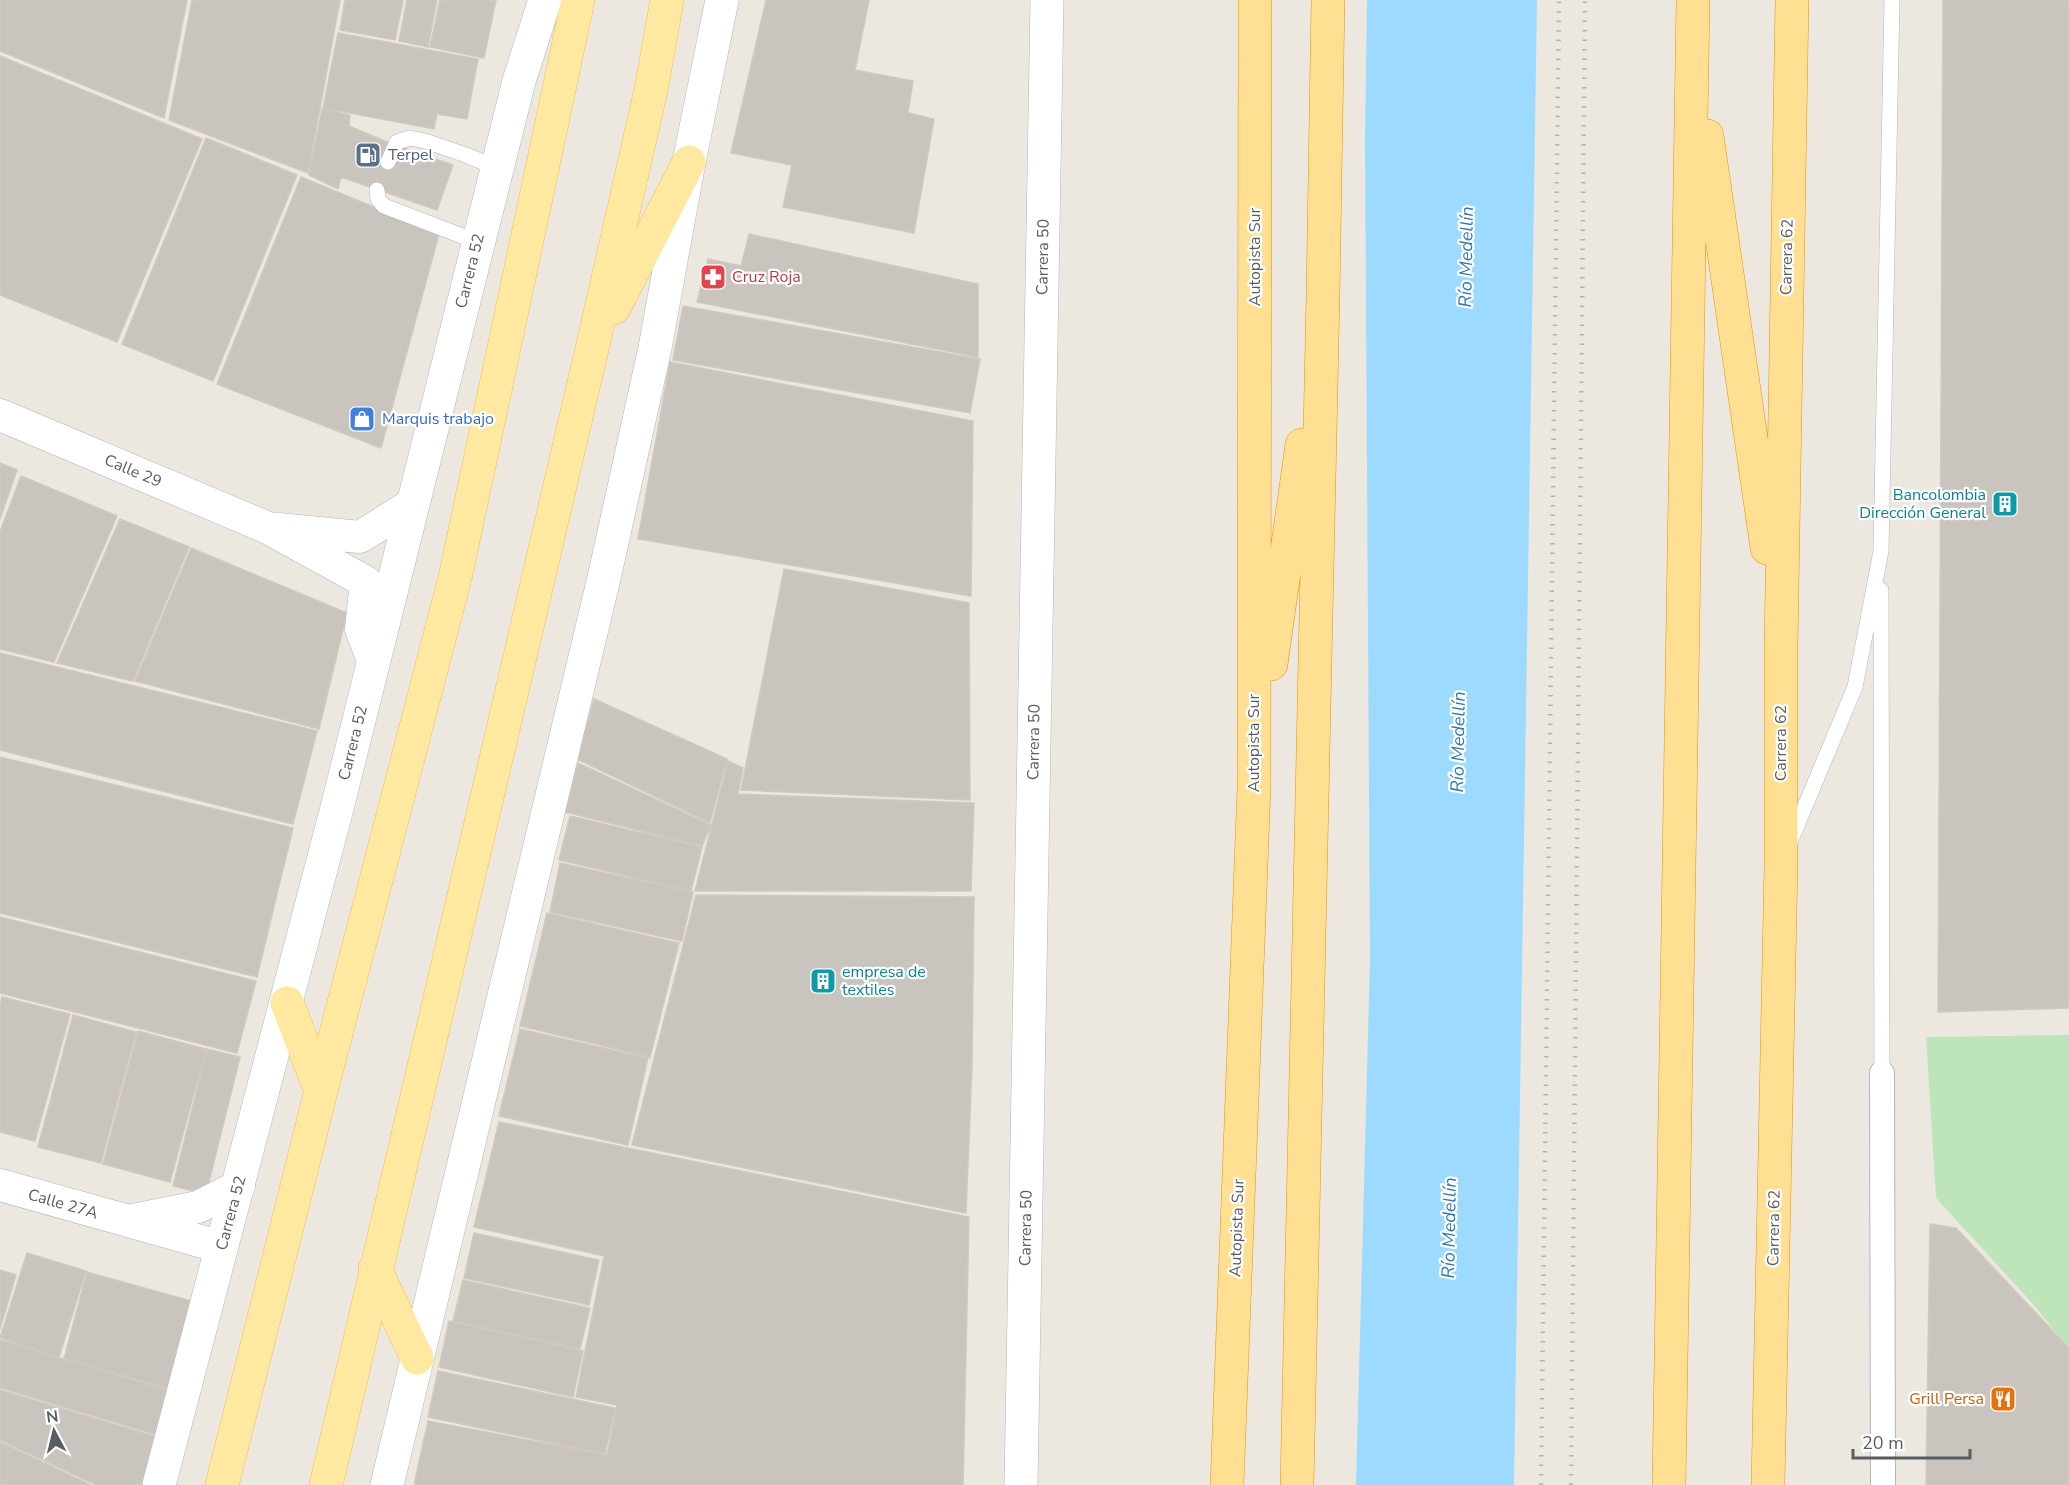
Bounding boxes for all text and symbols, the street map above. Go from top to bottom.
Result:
fuel station icon: Terpel [353,140,383,170]
place label: Terpel [388,144,433,166]
water label: Río Medellín [1453,206,1479,308]
street label: Autopista Sur [1244,208,1266,306]
street label: Carrera 50 [1031,219,1055,295]
street label: Carrera 62 [1775,219,1799,295]
street label: Carrera 52 [450,231,490,311]
pharmacy icon: Cruz Roja [698,262,728,292]
place label: Cruz Roja [732,266,801,288]
shop icon: Marquis trabajo [347,404,377,434]
place label: Marquis trabajo [382,408,494,430]
street label: Calle 29 [101,449,165,493]
place label: Bancolombia Dirección General [1859,484,1986,524]
building icon: Bancolombia Dirección General [1990,489,2020,519]
water label: Río Medellín [1445,691,1471,793]
street label: Autopista Sur [1243,694,1265,792]
street label: Carrera 52 [333,703,373,783]
street label: Carrera 50 [1022,704,1046,780]
street label: Carrera 62 [1770,705,1792,781]
place label: empresa de textiles [842,961,926,1001]
building icon: empresa de textiles [808,966,838,996]
street label: Carrera 52 [211,1173,251,1253]
water label: Río Medellín [1436,1177,1462,1279]
street label: Autopista Sur [1224,1178,1250,1278]
street label: Calle 27A [25,1184,101,1225]
street label: Carrera 50 [1014,1190,1038,1266]
street label: Carrera 62 [1762,1190,1786,1266]
restaurant icon: Grill Persa [1988,1384,2018,1414]
place label: Grill Persa [1909,1388,1984,1410]
north arrow [24,1401,84,1461]
text: N [45,1405,60,1429]
scale bar [1853,1422,1970,1460]
text: 20 m [1862,1431,1904,1455]

